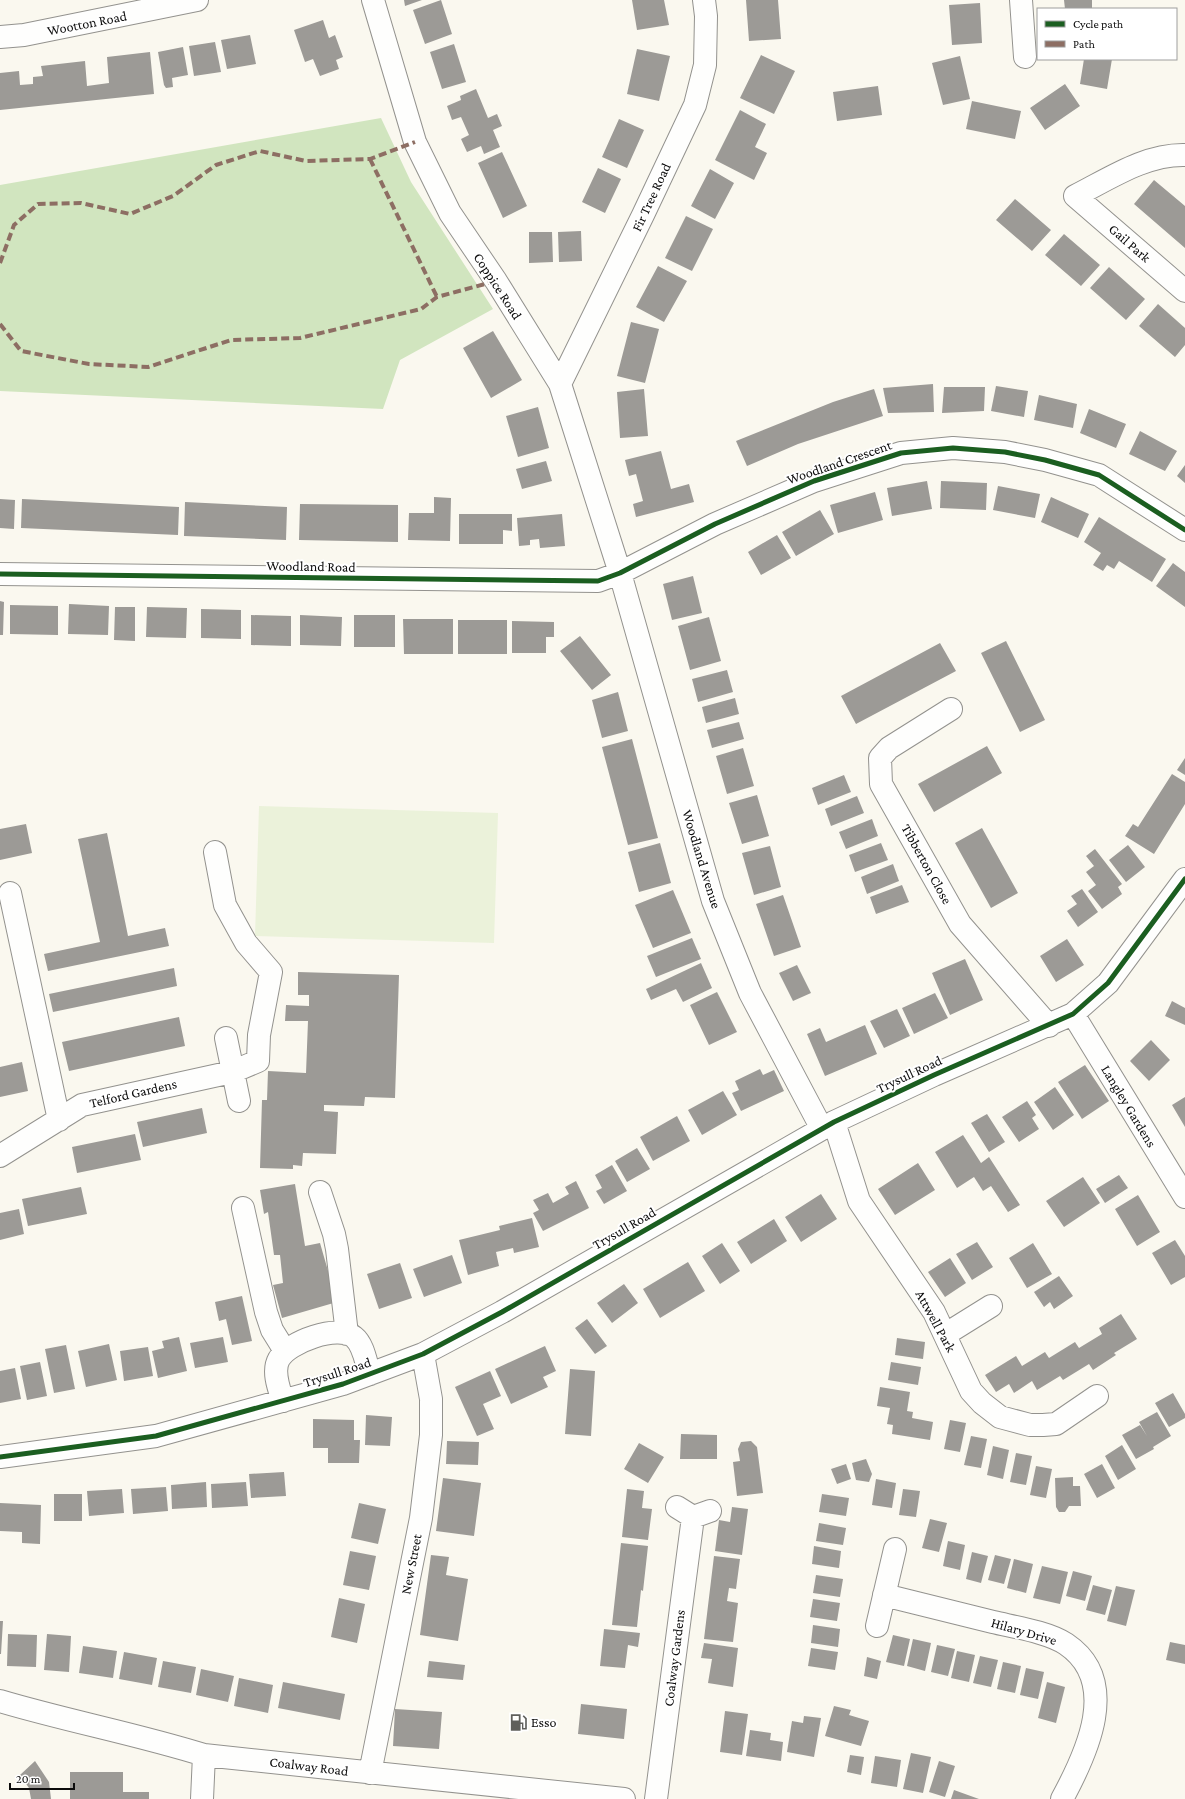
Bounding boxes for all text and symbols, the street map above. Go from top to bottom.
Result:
street label: Wootton Road [46,7,129,39]
legend [1037,8,1177,60]
text: Cycle path [1073,17,1124,31]
text: Path [1073,37,1095,51]
street label: Fir Tree Road [628,160,674,234]
street label: Gail Park [1106,220,1154,266]
street label: Coppice Road [470,250,526,323]
street label: Woodland Crescent [784,436,894,487]
street label: Woodland Road [266,557,357,575]
street label: Woodland Avenue [679,808,725,910]
street label: Tibberton Close [898,821,956,907]
street label: Trysull Road [874,1052,945,1096]
street label: Langley Gardens [1098,1062,1160,1150]
street label: Telford Gardens [88,1075,178,1111]
street label: Trysull Road [590,1203,659,1252]
street label: Attwell Park [912,1287,960,1355]
street label: Trysull Road [301,1353,373,1390]
street label: New Street [397,1532,425,1595]
street label: Coalway Gardens [660,1609,688,1707]
street label: Hilary Drive [989,1614,1059,1648]
fuel station icon: Esso [508,1712,528,1732]
place label: Esso [531,1714,557,1730]
street label: Coalway Road [269,1753,350,1779]
scale bar [10,1765,74,1791]
text: 20 m [16,1772,41,1786]

